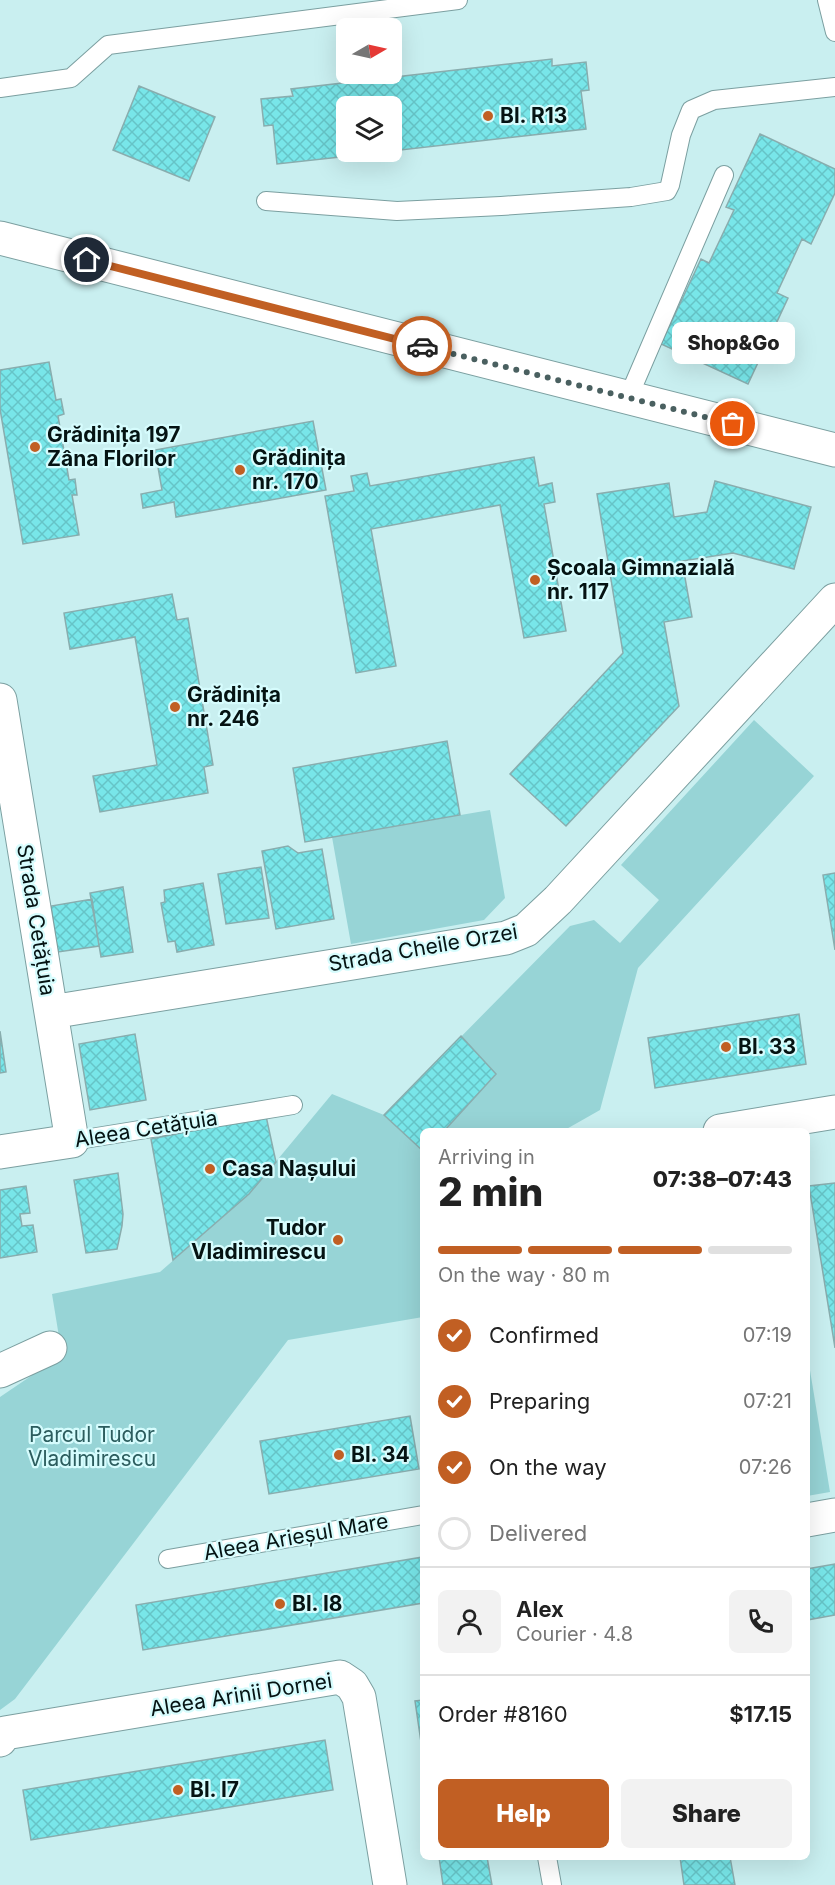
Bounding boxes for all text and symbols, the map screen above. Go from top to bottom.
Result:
north arrow [336,18,402,84]
map controls [336,18,402,162]
button: layers [336,96,402,162]
place label: Bl. R13 [500,103,567,128]
marker: Bl. R13 [481,109,495,123]
pin [61,234,112,285]
icon: home [70,243,103,276]
courier [392,316,452,376]
callout: Shop&Go [672,322,795,364]
icon: car [406,330,439,363]
text: Shop&Go [687,331,780,355]
pin [707,398,758,449]
icon: bag [716,407,749,440]
place label: Grădinița 197 Zâna Florilor [47,422,180,471]
marker: Grădinița 197 Zâna Florilor [28,440,42,454]
place label: Grădinița nr. 170 [252,445,346,494]
marker: Grădinița nr. 170 [233,463,247,477]
place label: Școala Gimnazială nr. 117 [547,555,735,604]
marker: Școala Gimnazială nr. 117 [528,573,542,587]
place label: Grădinița nr. 246 [187,682,281,731]
marker: Grădinița nr. 246 [168,700,182,714]
street label: Strada Cetățuia [12,842,61,997]
street label: Strada Cheile Orzei [326,919,519,976]
place label: Bl. 33 [738,1034,796,1059]
marker: Bl. 33 [719,1040,733,1054]
street label: Aleea Cetățuia [73,1105,219,1152]
text: Arriving in [438,1145,535,1169]
place label: Casa Nașului [222,1156,356,1181]
marker: Casa Nașului [203,1162,217,1176]
text: 07:38–07:43 [653,1166,792,1192]
text: 2 min [438,1168,543,1215]
place label: Tudor Vladimirescu [191,1215,326,1264]
marker: Tudor Vladimirescu [331,1233,345,1247]
text: On the way · 80 m [438,1263,610,1287]
icon: check [438,1319,471,1352]
text: Confirmed [489,1322,599,1348]
text: 07:19 [743,1323,792,1347]
icon: check [438,1385,471,1418]
text: Preparing [489,1388,590,1414]
text: 07:21 [743,1389,792,1413]
park label: Parcul Tudor Vladimirescu [28,1422,156,1471]
place label: Bl. 34 [351,1442,410,1467]
marker: Bl. 34 [332,1448,346,1462]
icon: check [438,1451,471,1484]
text: On the way [489,1454,607,1480]
text: 07:26 [739,1455,792,1479]
street label: Aleea Arieșul Mare [202,1508,390,1565]
text: Delivered [489,1520,587,1546]
button: person [438,1590,501,1653]
button: phone [729,1590,792,1653]
place label: Bl. I8 [292,1591,343,1616]
text: Alex [516,1596,564,1622]
marker: Bl. I8 [273,1597,287,1611]
text: Courier · 4.8 [516,1622,633,1646]
street label: Aleea Arinii Dornei [148,1668,334,1721]
text: Order #8160 [438,1701,568,1727]
text: $17.15 [729,1701,792,1727]
place label: Bl. I7 [190,1777,239,1802]
button: Help [438,1779,609,1848]
button: Share [621,1779,792,1848]
marker: Bl. I7 [171,1783,185,1797]

